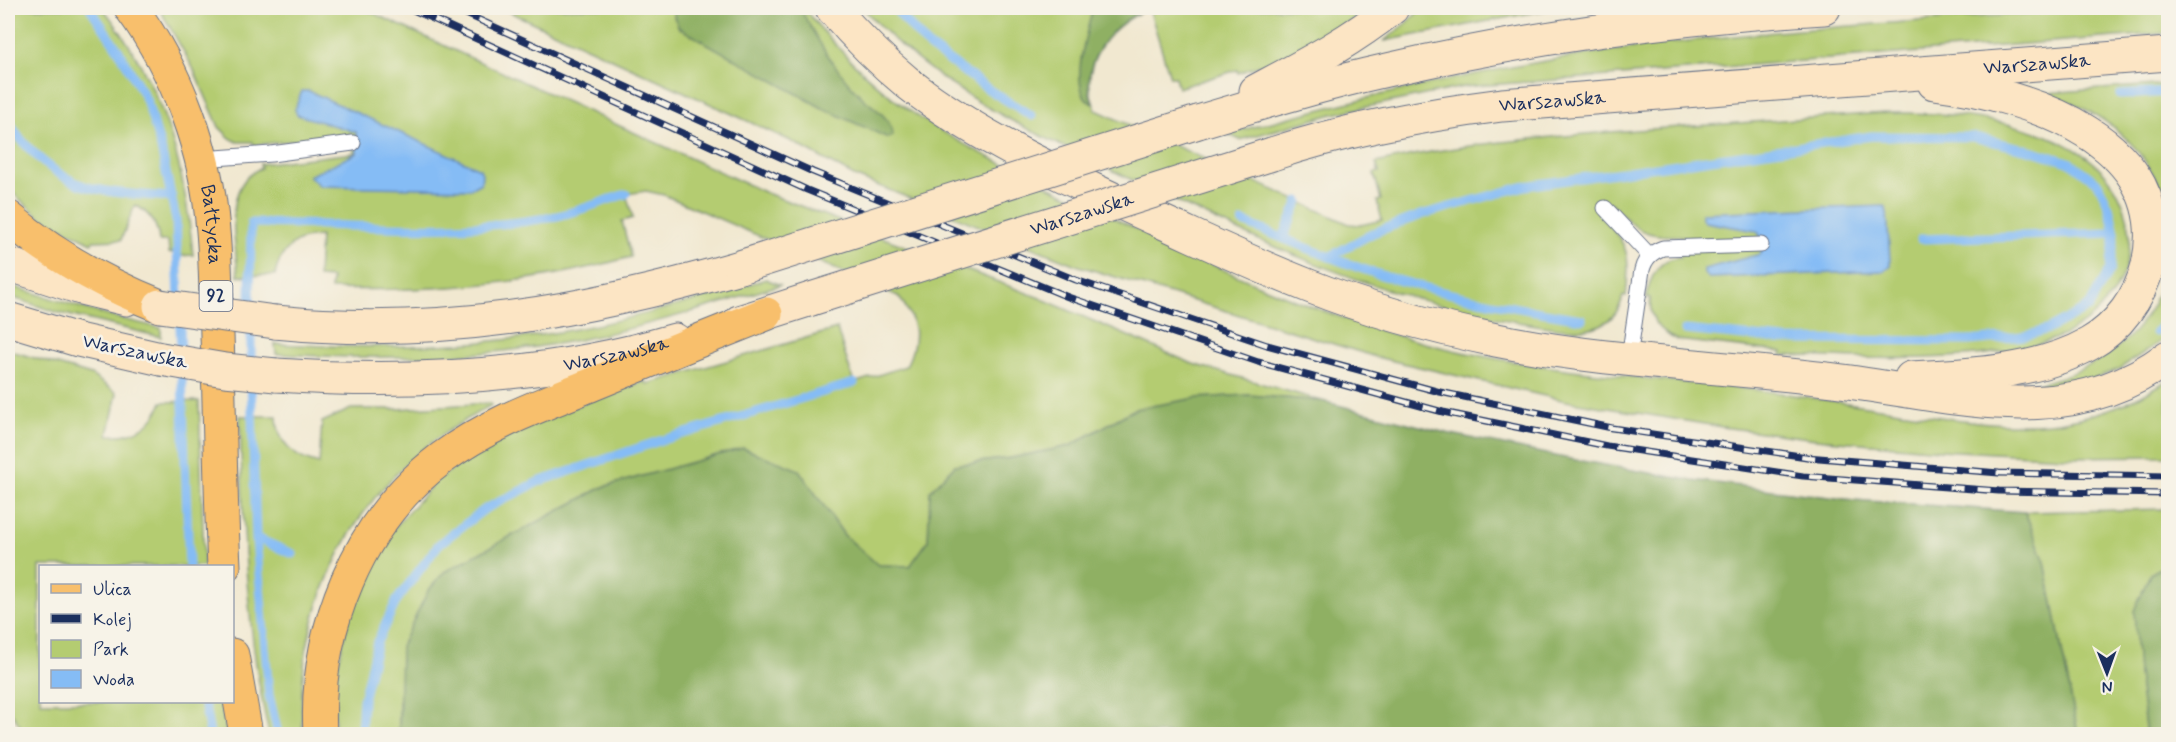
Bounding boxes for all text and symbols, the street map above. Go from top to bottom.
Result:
street label: Warszawska [1982,46,2092,82]
street label: Warszawska [1498,84,1608,119]
street label: Bałtycka [194,182,229,265]
street label: Warszawska [1027,185,1138,243]
road number: 92 [200,281,232,311]
street label: Warszawska [80,328,191,377]
street label: Warszawska [561,329,673,378]
legend [39,565,234,703]
text: Ulica [93,578,132,602]
text: Kolej [93,608,131,632]
text: Park [93,638,129,662]
north arrow [2077,643,2137,703]
text: Woda [93,668,135,692]
text: N [2102,676,2113,697]

